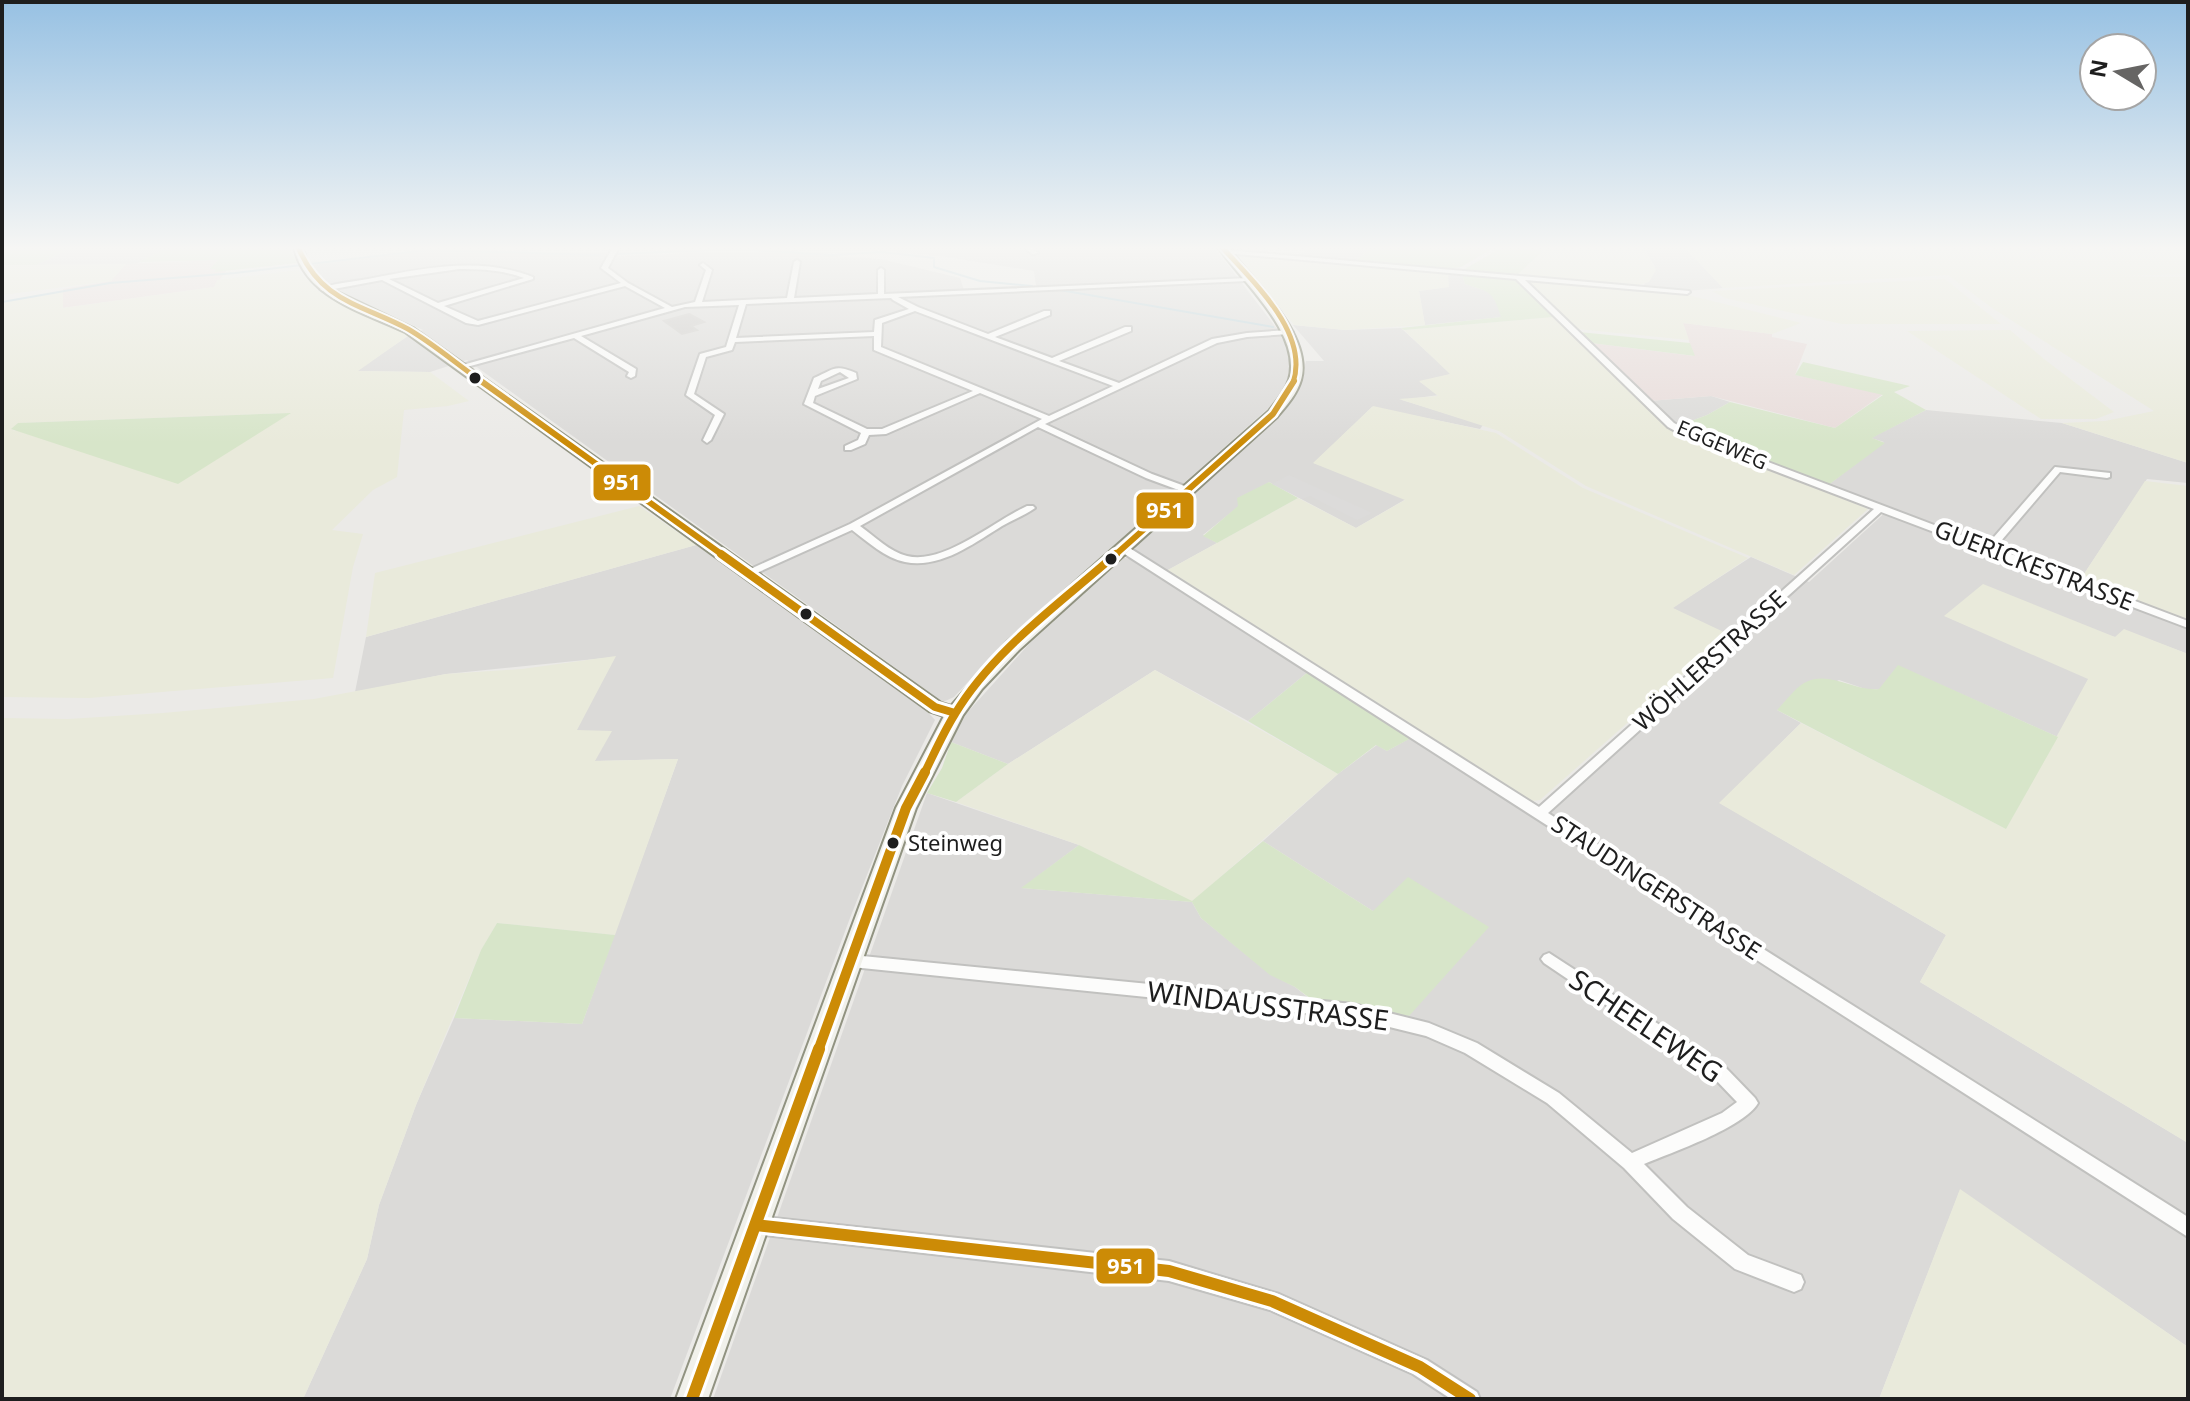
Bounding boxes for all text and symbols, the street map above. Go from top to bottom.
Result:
north arrow [2078,32,2158,112]
text: N [2081,57,2114,80]
unlabelled marker [467,370,483,386]
street label: EGGEWEG [1673,413,1771,476]
line badge: 951 [592,463,652,502]
text: 951 [603,466,641,496]
line badge: 951 [1135,491,1195,530]
text: 951 [1146,494,1184,524]
street label: GUERICKESTRASSE [1930,511,2139,618]
unlabelled marker [1103,551,1119,567]
street label: WÖHLERSTRASSE [1625,582,1793,738]
unlabelled marker [798,606,814,622]
street label: STAUDINGERSTRASSE [1546,807,1768,967]
place label: Steinweg [908,827,1003,857]
marker: Steinweg [885,835,901,851]
street label: SCHEELEWEG [1562,960,1731,1090]
street label: WINDAUSSTRASSE [1145,971,1391,1039]
line badge: 951 [1095,1247,1156,1285]
text: 951 [1107,1250,1145,1280]

